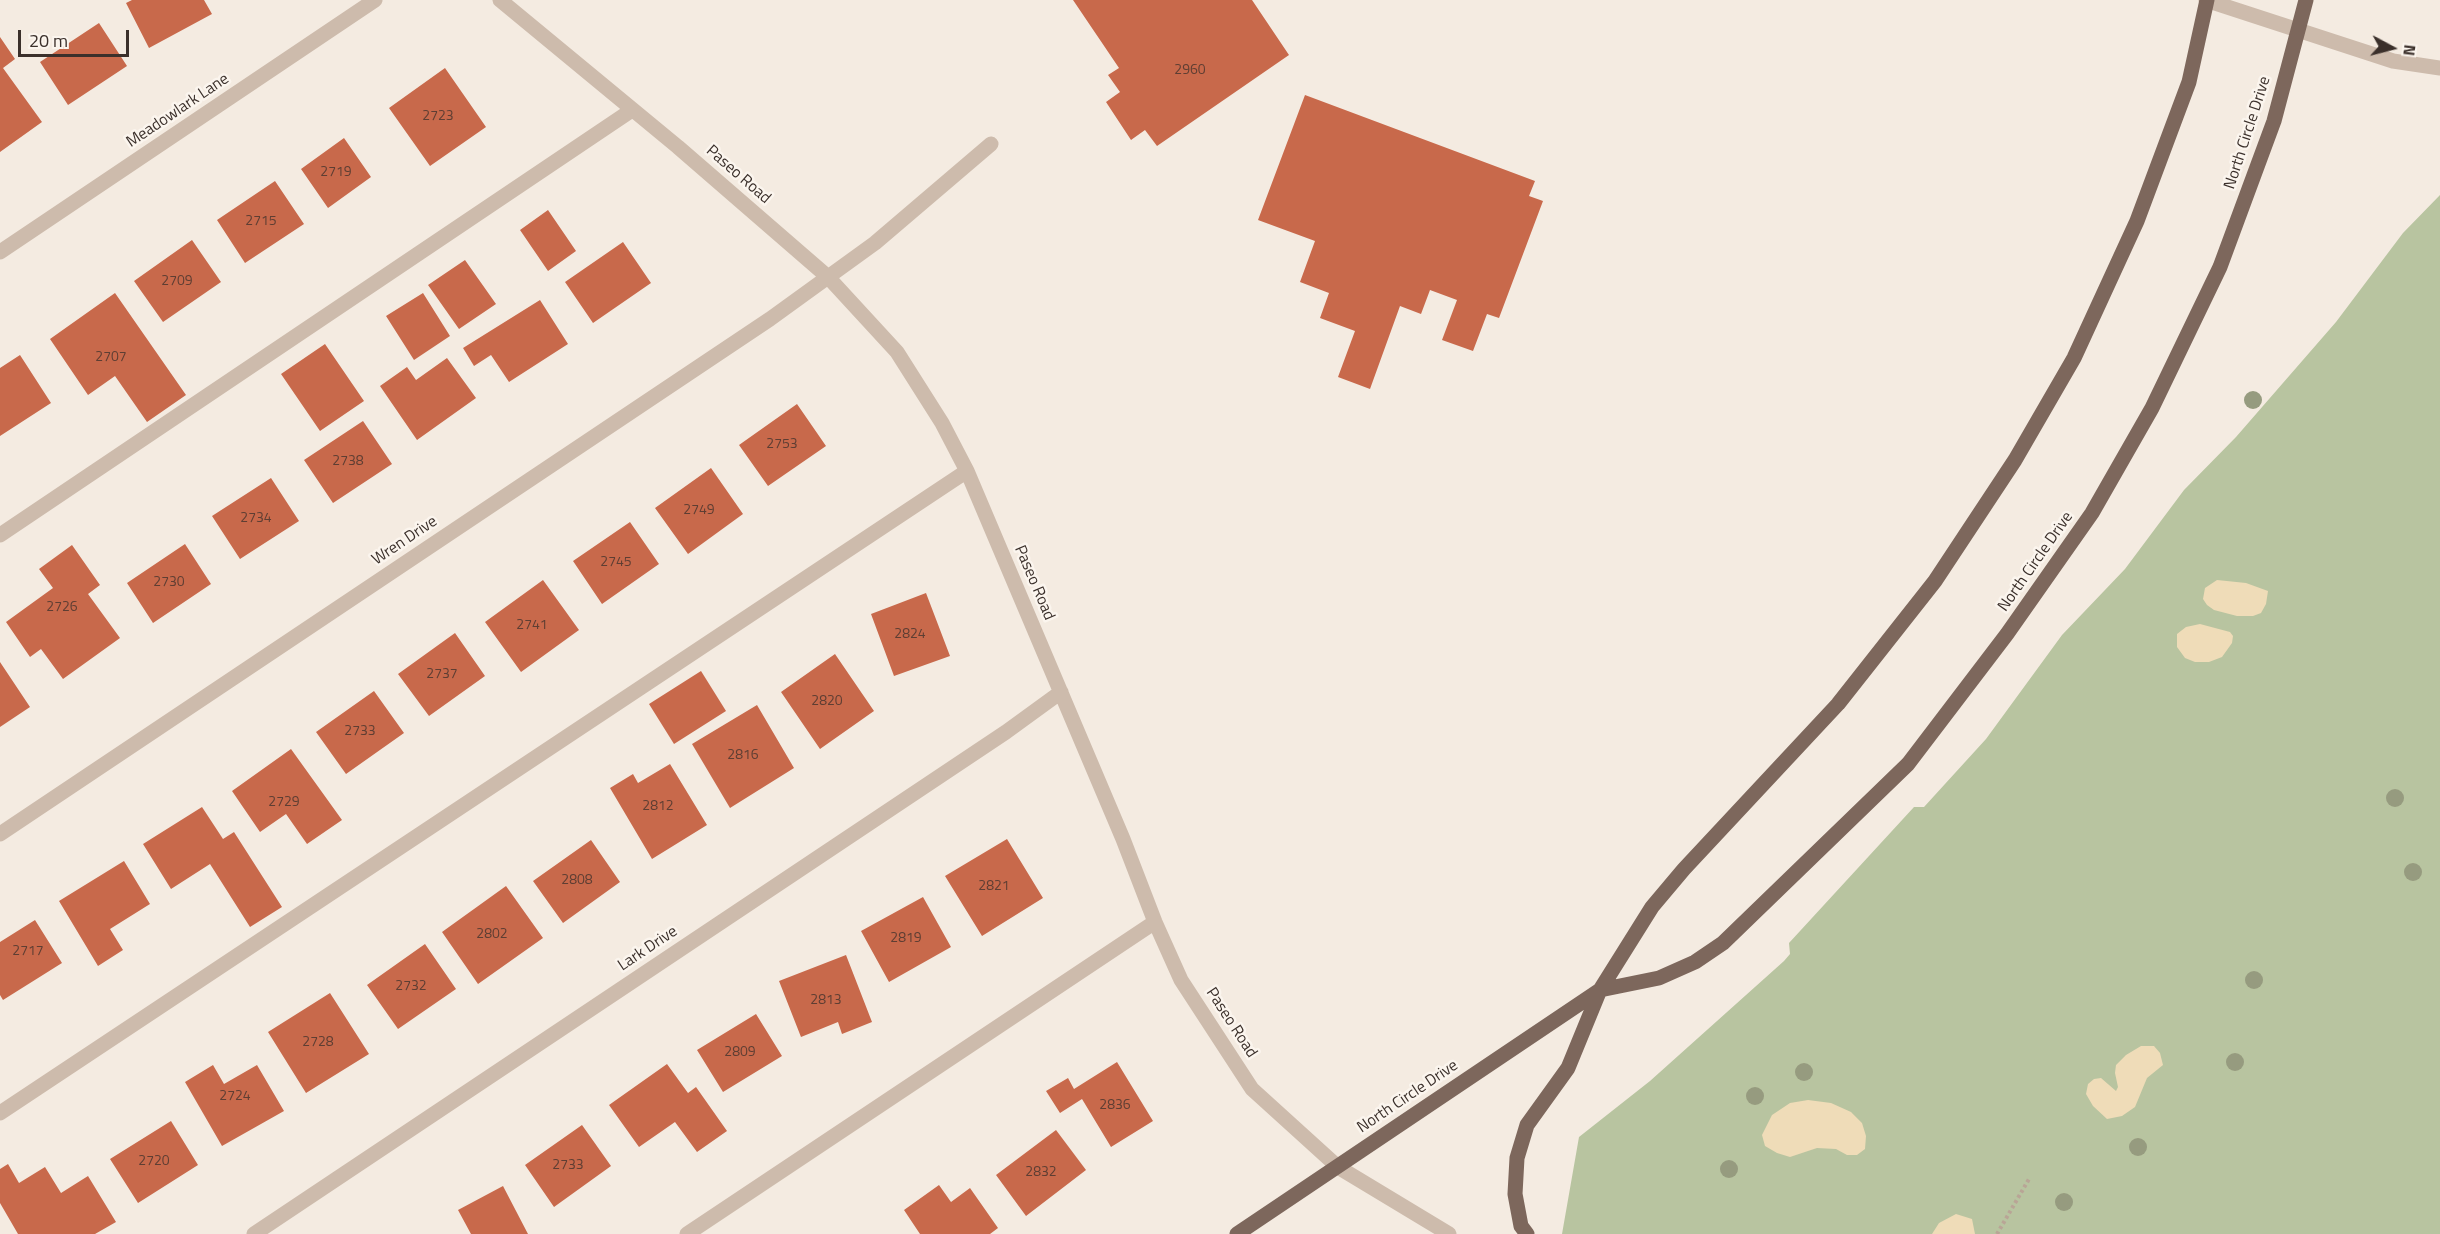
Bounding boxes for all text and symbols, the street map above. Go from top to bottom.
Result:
scale bar [21,18,132,56]
north arrow [2362,18,2422,78]
text: 20 m [29,27,68,54]
text: N [2397,43,2422,57]
house number: 2960 [1174,63,1206,79]
street label: Meadowlark Lane [123,70,233,152]
street label: North Circle Drive [2221,74,2275,192]
house number: 2723 [422,109,454,125]
street label: Paseo Road [702,142,774,208]
house number: 2719 [320,165,352,181]
house number: 2715 [245,214,277,230]
house number: 2709 [161,274,193,290]
house number: 2707 [95,350,127,366]
house number: 2753 [766,437,798,453]
house number: 2738 [332,454,364,470]
house number: 2749 [683,503,715,519]
street label: North Circle Drive [1994,508,2078,616]
house number: 2734 [240,511,272,527]
street label: Wren Drive [369,512,441,570]
street label: Paseo Road [1010,543,1058,623]
house number: 2745 [600,555,632,571]
house number: 2730 [153,575,185,591]
house number: 2726 [46,600,78,616]
house number: 2741 [516,618,548,634]
house number: 2824 [894,627,926,643]
house number: 2737 [426,667,458,683]
house number: 2820 [811,694,843,710]
house number: 2733 [344,724,376,740]
house number: 2816 [727,748,759,764]
house number: 2729 [268,795,300,811]
house number: 2812 [642,799,674,815]
house number: 2808 [561,873,593,889]
house number: 2821 [978,879,1010,895]
street label: Lark Drive [615,922,681,976]
house number: 2802 [476,927,508,943]
house number: 2819 [890,931,922,947]
house number: 2717 [12,944,44,960]
house number: 2732 [395,979,427,995]
street label: Paseo Road [1201,984,1261,1062]
house number: 2813 [810,993,842,1009]
house number: 2728 [302,1035,334,1051]
house number: 2809 [724,1045,756,1061]
street label: North Circle Drive [1354,1056,1462,1138]
house number: 2724 [219,1089,251,1105]
house number: 2836 [1099,1098,1131,1114]
house number: 2720 [138,1154,170,1170]
house number: 2733 [552,1158,584,1174]
house number: 2832 [1025,1165,1057,1181]

